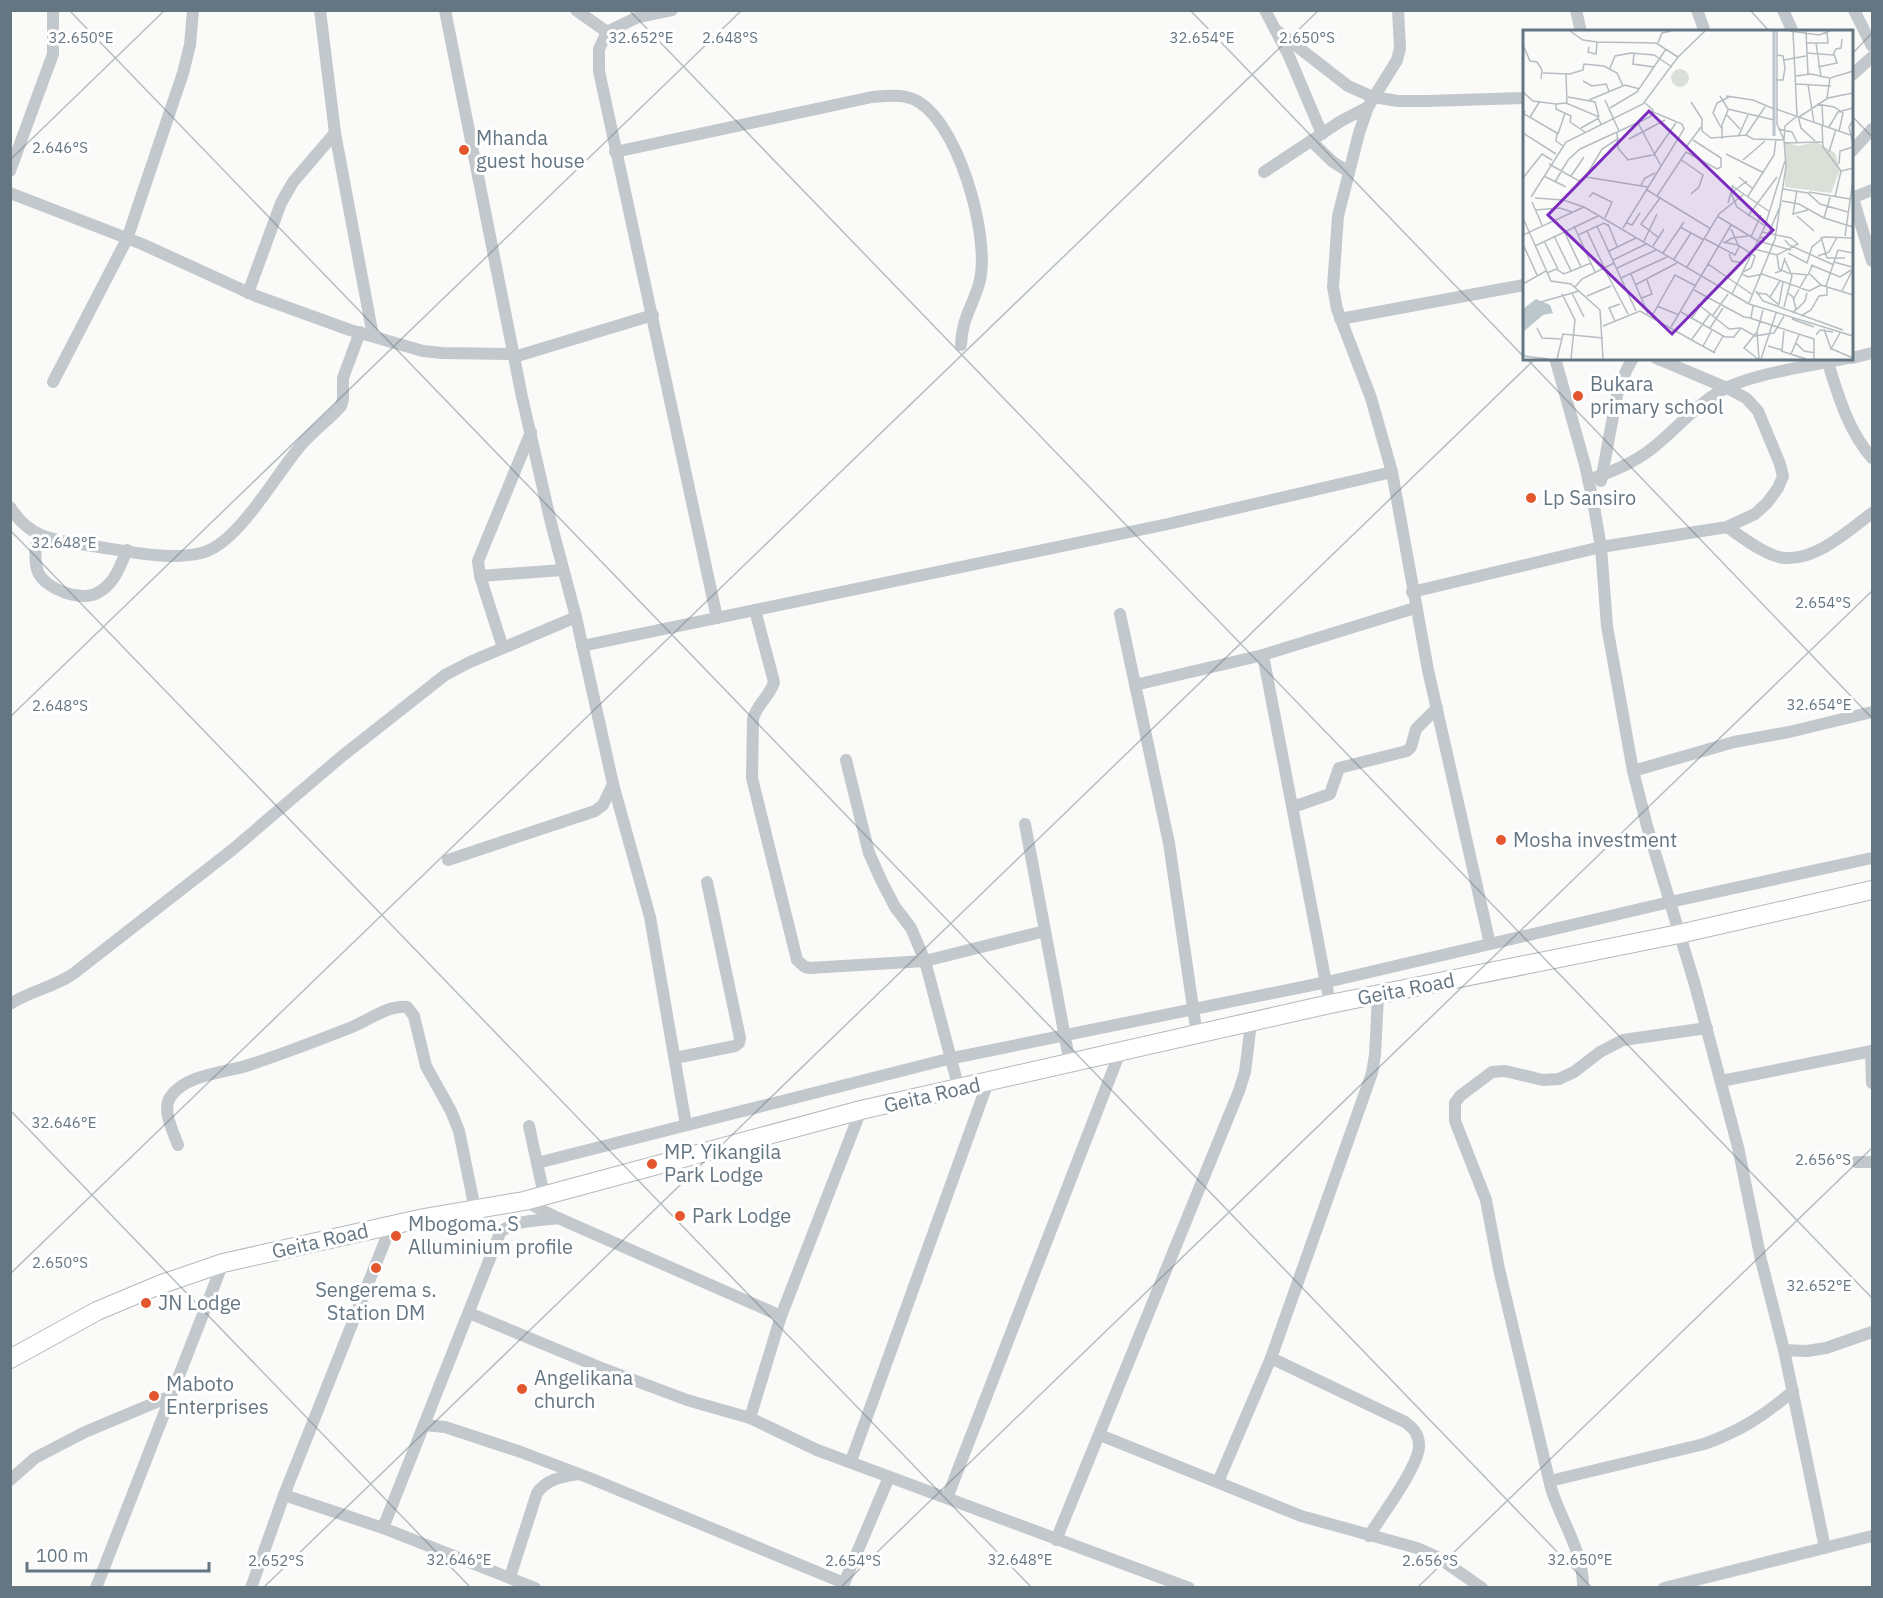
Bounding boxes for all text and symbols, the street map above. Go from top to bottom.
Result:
text: 32.650°E [49,28,113,47]
text: 32.652°E [609,28,673,47]
text: 2.648°S [702,28,758,47]
text: 32.654°E [1170,28,1234,47]
text: 2.650°S [1279,28,1335,47]
inset map [1523,30,1853,360]
place label: Mhanda guest house [476,124,585,174]
text: 2.646°S [32,138,88,157]
marker: Mhanda guest house [457,143,471,157]
place label: Bukara primary school [1590,370,1723,420]
marker: Bukara primary school [1571,389,1585,403]
place label: Lp Sansiro [1543,484,1636,511]
marker: Lp Sansiro [1524,491,1538,505]
text: 32.648°E [32,533,96,552]
text: 2.654°S [1795,593,1851,612]
text: 32.654°E [1787,695,1851,714]
text: 2.648°S [32,696,88,715]
place label: Mosha investment [1513,826,1677,853]
marker: Mosha investment [1494,833,1508,847]
street label: Geita Road [1355,966,1457,1011]
street label: Geita Road [881,1070,983,1119]
text: 32.646°E [32,1113,96,1132]
place label: MP. Yikangila Park Lodge [664,1138,781,1188]
text: 2.656°S [1795,1150,1851,1169]
marker: MP. Yikangila Park Lodge [645,1157,659,1171]
place label: Park Lodge [692,1202,791,1229]
marker: Park Lodge [673,1209,687,1223]
place label: Mbogoma. S Alluminium profile [408,1210,573,1260]
street label: Geita Road [269,1216,371,1265]
marker: Mbogoma. S Alluminium profile [389,1229,403,1243]
text: 2.650°S [32,1253,88,1272]
marker: Sengerema s. Station DM [369,1261,383,1275]
place label: Sengerema s. Station DM [315,1276,437,1326]
text: 32.652°E [1787,1276,1851,1295]
place label: JN Lodge [158,1289,241,1316]
marker: JN Lodge [139,1296,153,1310]
place label: Angelikana church [534,1364,634,1414]
place label: Maboto Enterprises [166,1370,269,1420]
marker: Angelikana church [515,1382,529,1396]
marker: Maboto Enterprises [147,1389,161,1403]
scale bar [27,1535,208,1573]
text: 100 m [36,1544,88,1567]
text: 32.646°E [427,1550,491,1569]
text: 32.648°E [988,1550,1052,1569]
text: 32.650°E [1548,1550,1612,1569]
text: 2.652°S [248,1551,304,1570]
text: 2.654°S [825,1551,881,1570]
text: 2.656°S [1402,1551,1458,1570]

